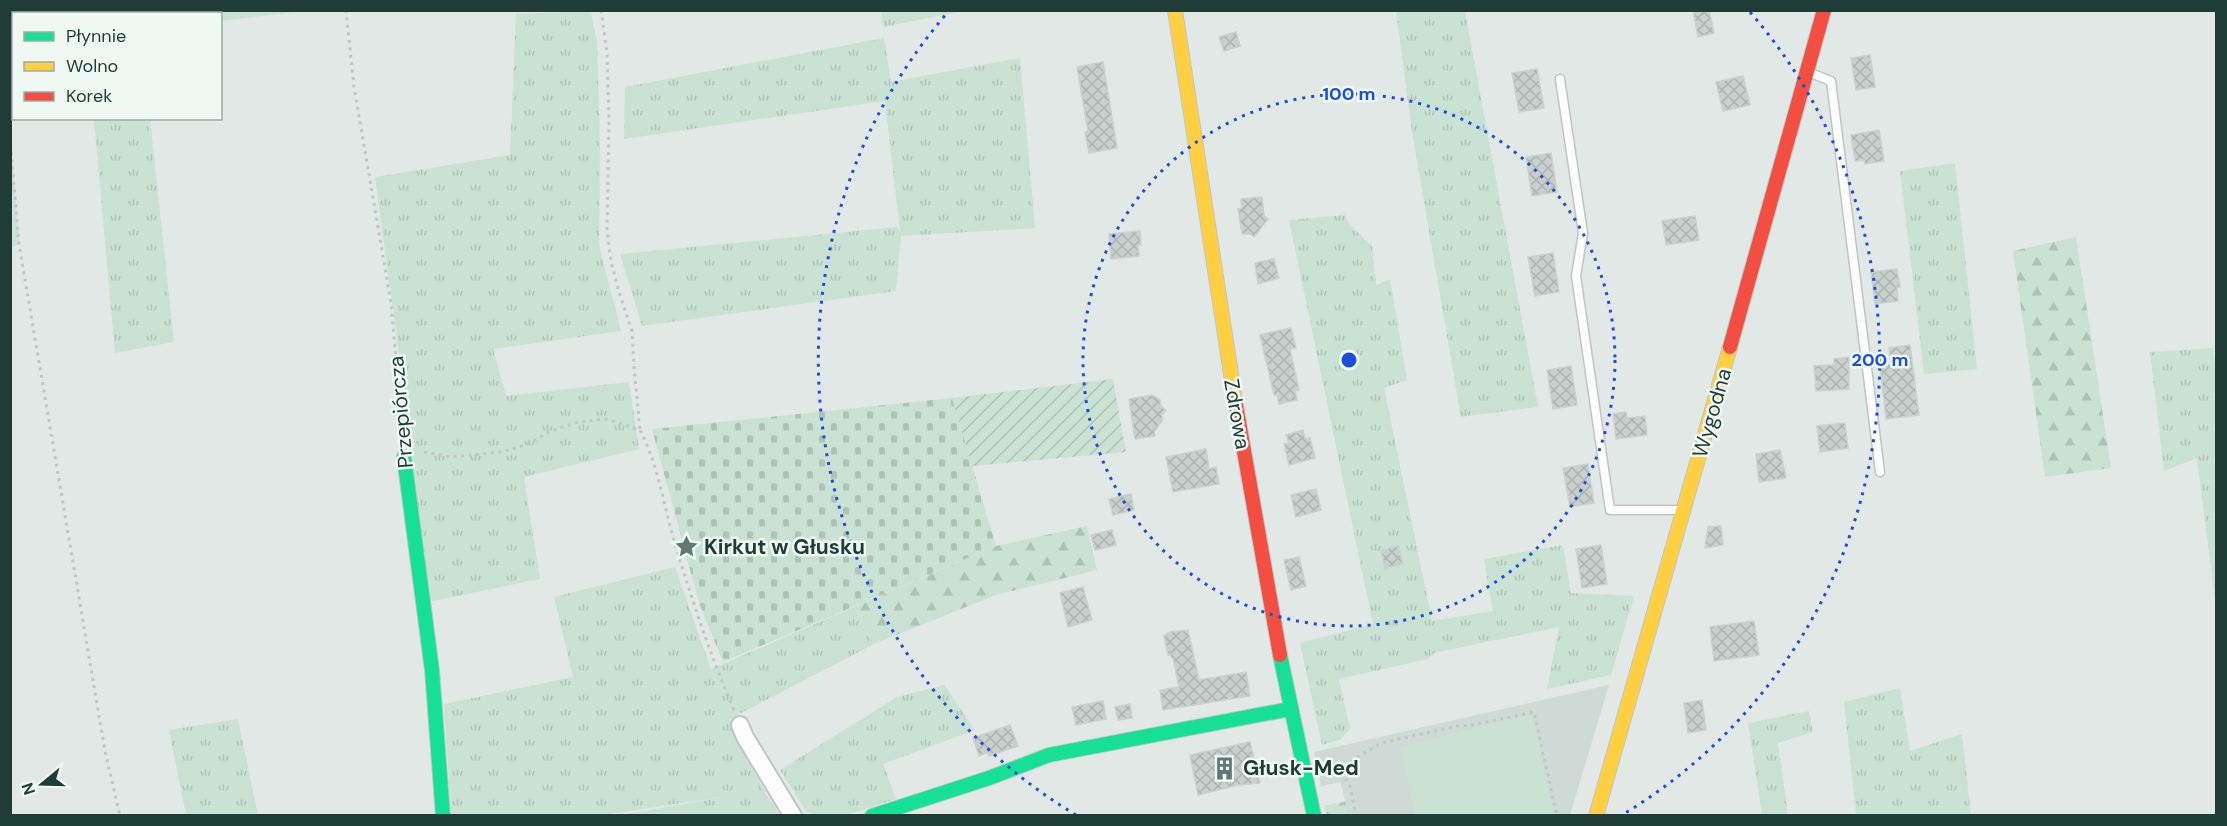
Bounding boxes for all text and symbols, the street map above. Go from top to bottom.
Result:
legend [12,12,222,120]
text: Płynnie [66,24,126,48]
text: Wolno [66,54,118,78]
text: 100 m [1322,82,1376,106]
text: Korek [66,84,112,108]
text: 200 m [1852,348,1908,372]
centre of rings [1339,350,1359,370]
street label: Przepiórcza [382,355,420,469]
street label: Wygodna [1686,365,1738,461]
street label: Zdrowa [1217,377,1257,451]
place label: Kirkut w Głusku [704,533,865,561]
place icon: Kirkut w Głusku [673,534,699,560]
north arrow [12,754,72,814]
place label: Głusk-Med [1243,754,1359,782]
building icon: Głusk-Med [1212,755,1238,781]
text: N [16,780,40,798]

